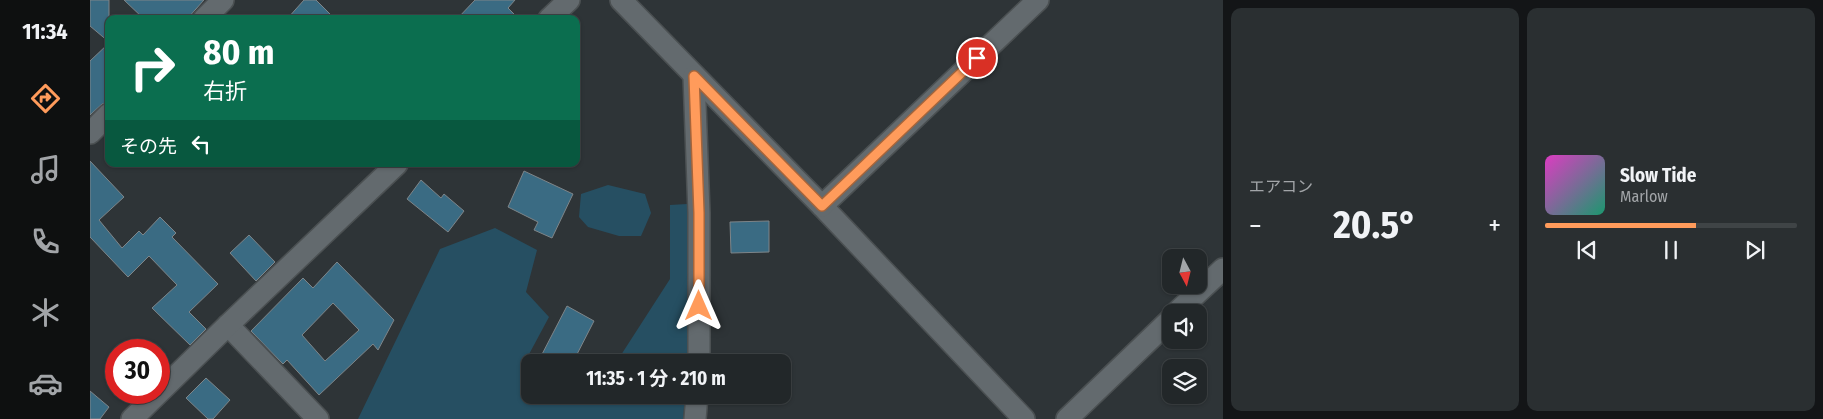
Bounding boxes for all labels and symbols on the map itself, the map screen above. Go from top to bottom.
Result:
pin [956,37,998,79]
north arrow [1162,249,1208,294]
position arrow [672,279,724,331]
speed limit sign: 30 [105,339,170,404]

